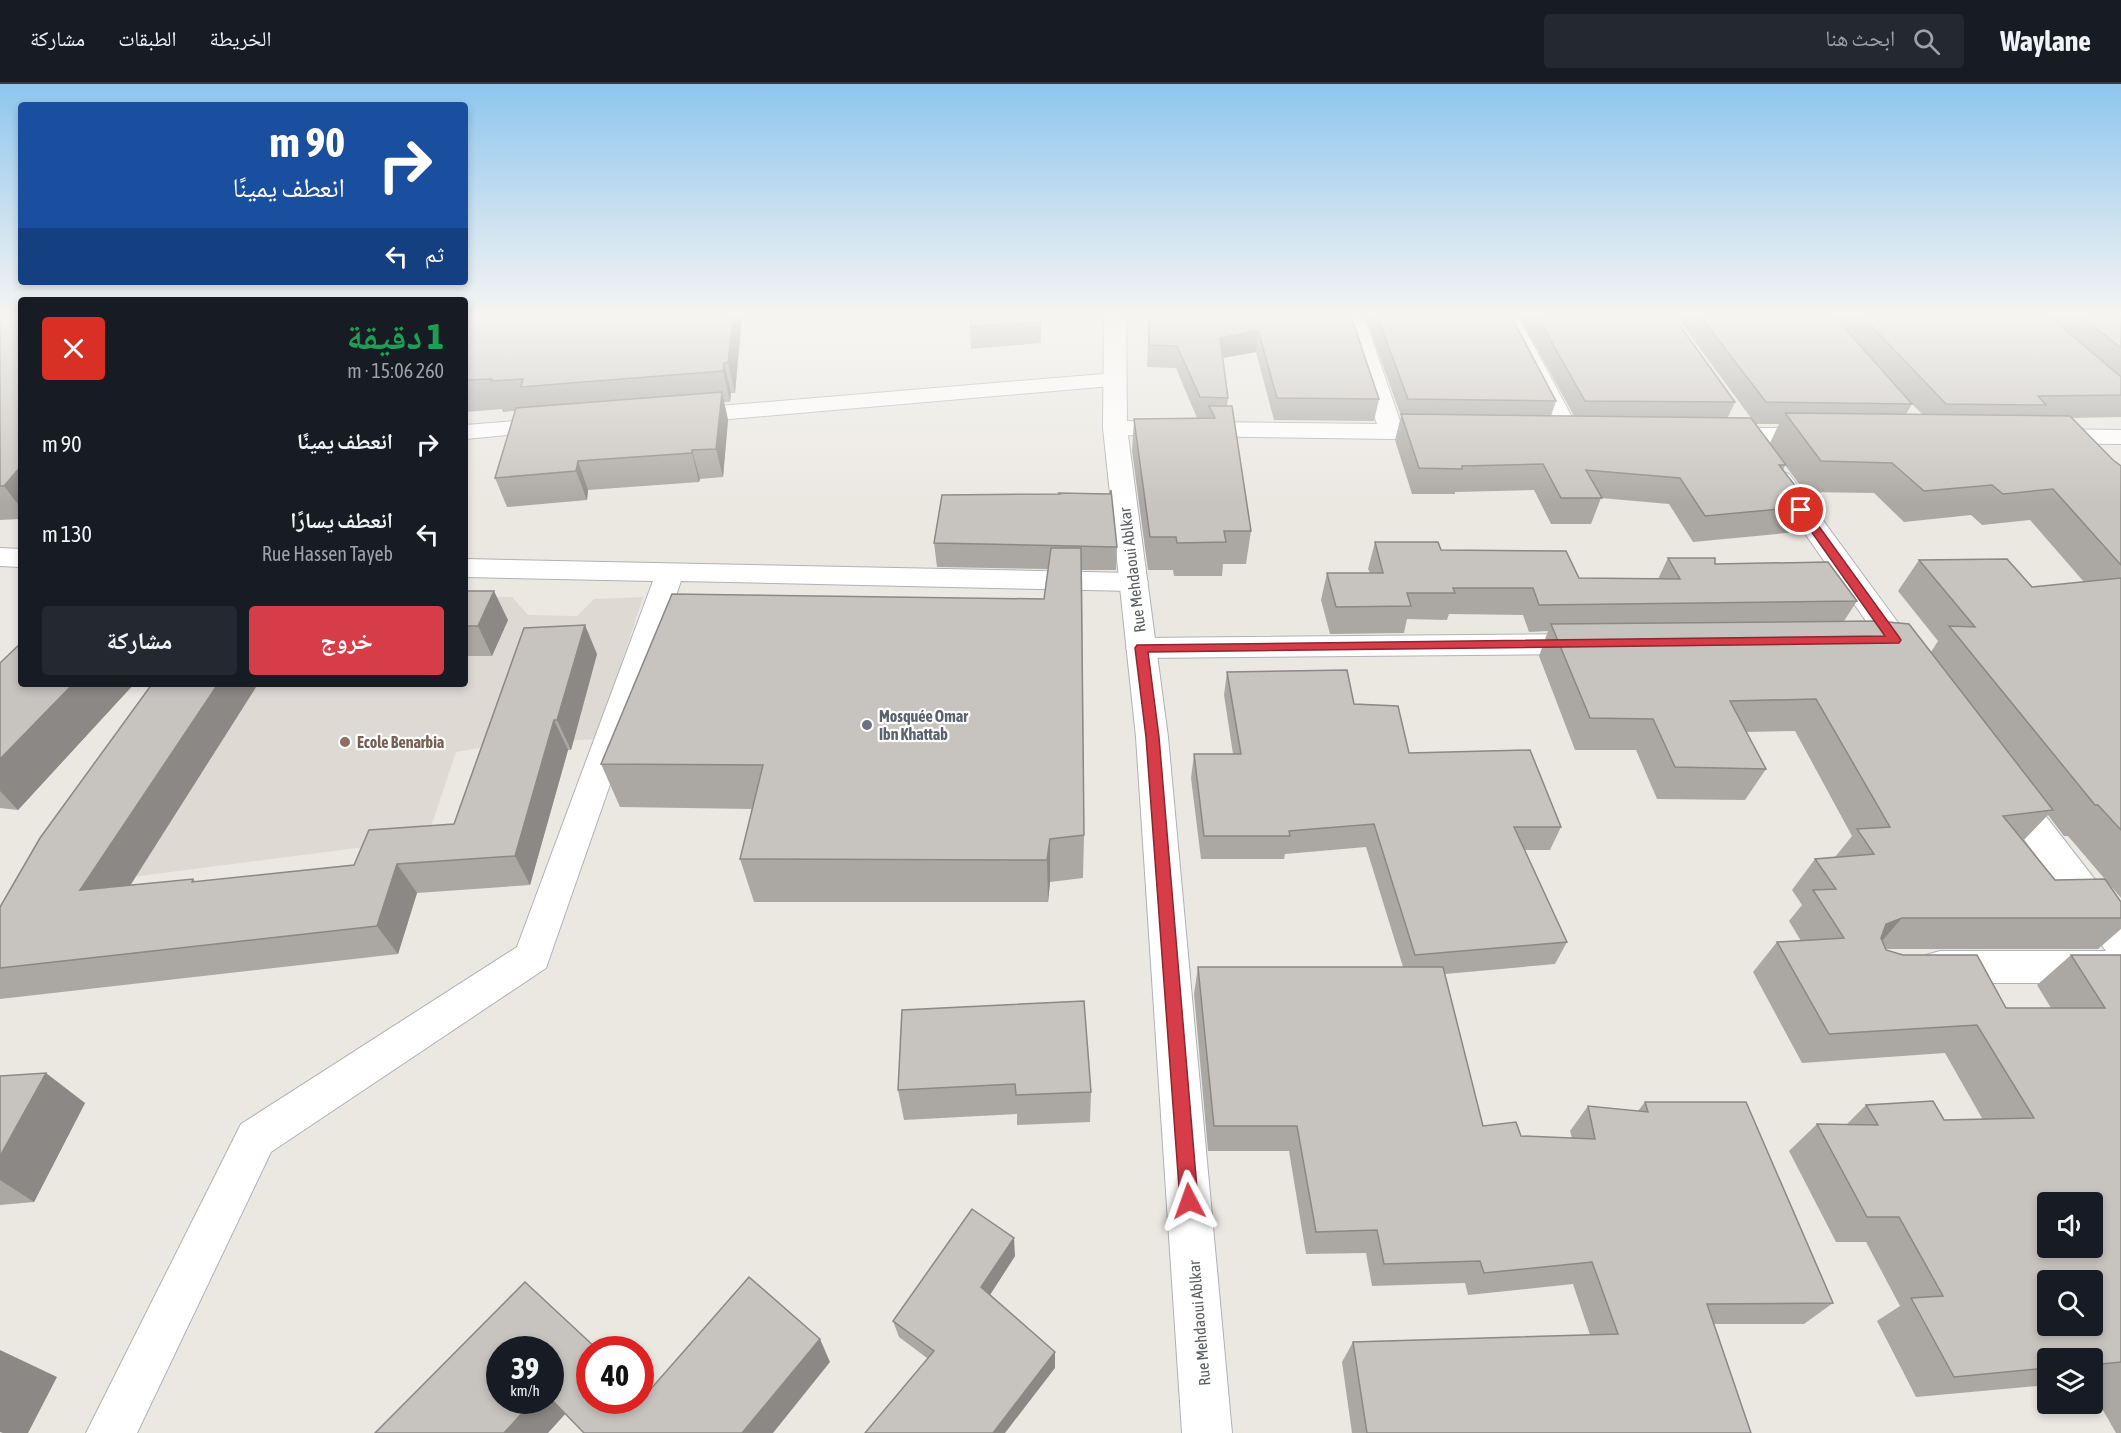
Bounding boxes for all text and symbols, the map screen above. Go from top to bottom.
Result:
search box [1544,14,1964,68]
text: ابحث هنا [1825,25,1895,51]
icon: search [1910,25,1943,58]
text: Waylane [2000,25,2091,57]
text: مشاركة [30,26,85,50]
text: الطبقات [118,26,177,50]
text: الخريطة [210,26,271,50]
text: 90 m [270,118,345,166]
icon: right [366,126,444,204]
text: انعطف يمينًا [232,172,345,203]
icon: left [380,240,413,273]
text: ثم [425,241,444,267]
text: 1 دقيقة [347,315,444,357]
button: close [42,317,105,380]
text: 260 m · 15:06 [347,359,444,382]
text: انعطف يمينًا [297,428,393,454]
icon: right [411,428,444,461]
text: 90 m [42,431,82,457]
pin [1775,484,1826,535]
icon: arrive [1784,493,1817,526]
street label: Rue Mehdaoui Ablkar [1115,506,1149,634]
text: انعطف يسارًا [290,507,393,533]
icon: left [411,518,444,551]
text: 130 m [42,521,92,547]
text: Rue Hassen Tayeb [262,542,393,565]
button: مشاركة [42,606,237,675]
button: خروج [249,606,444,675]
place label: Mosquée Omar Ibn Khattab [879,707,968,743]
marker: Mosquée Omar Ibn Khattab [860,718,874,732]
place label: Ecole Benarbia [357,733,444,751]
marker: Ecole Benarbia [338,735,352,749]
position arrow [1157,1169,1221,1233]
map controls [2037,1192,2103,1414]
button: sound [2037,1192,2103,1258]
street label: Rue Mehdaoui Ablkar [1185,1259,1213,1387]
button: search [2037,1270,2103,1336]
speed limit sign: 40 [576,1336,654,1414]
button: layers [2037,1348,2103,1414]
text: 39 [511,1351,539,1385]
text: km/h [510,1382,540,1399]

